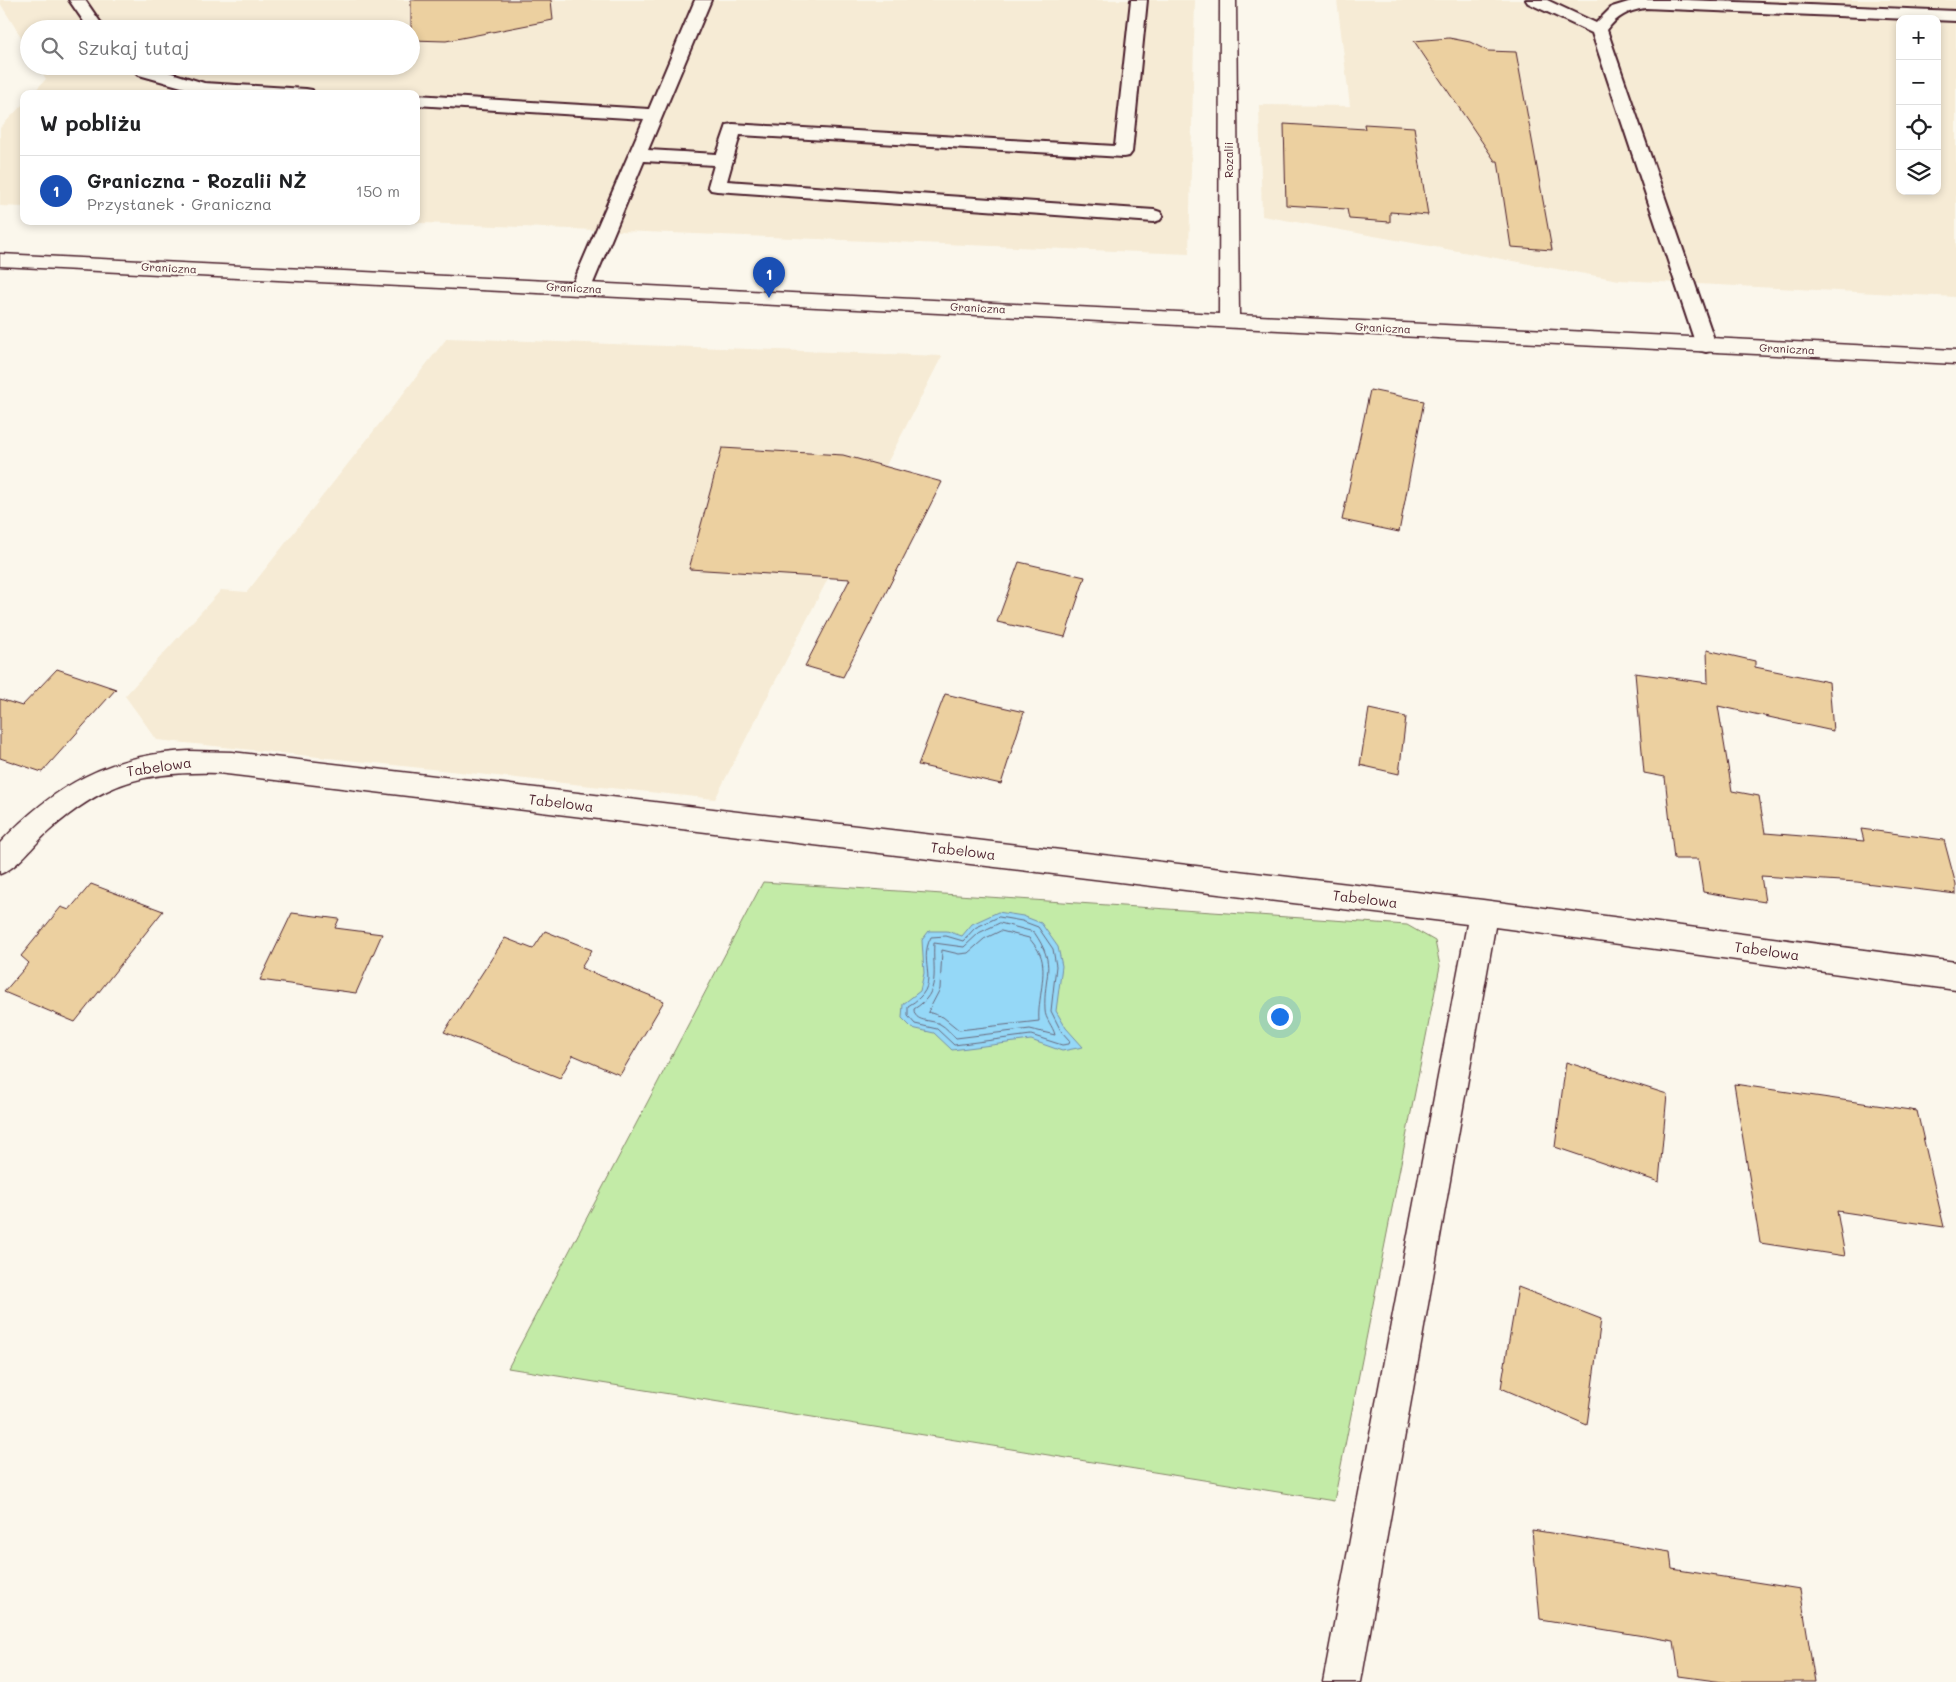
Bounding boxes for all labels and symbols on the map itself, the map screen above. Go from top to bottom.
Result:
street label: Rozalii [1221,142,1236,178]
pin: 1 [753,257,785,298]
street label: Graniczna [141,259,197,276]
street label: Graniczna [546,279,602,296]
street label: Graniczna [950,299,1006,316]
street label: Graniczna [1355,319,1411,336]
street label: Graniczna [1759,340,1815,357]
street label: Tabelowa [125,753,193,780]
street label: Tabelowa [527,789,595,816]
street label: Tabelowa [929,837,997,864]
street label: Tabelowa [1331,885,1399,912]
street label: Tabelowa [1733,937,1801,964]
your location [1267,1004,1293,1030]

